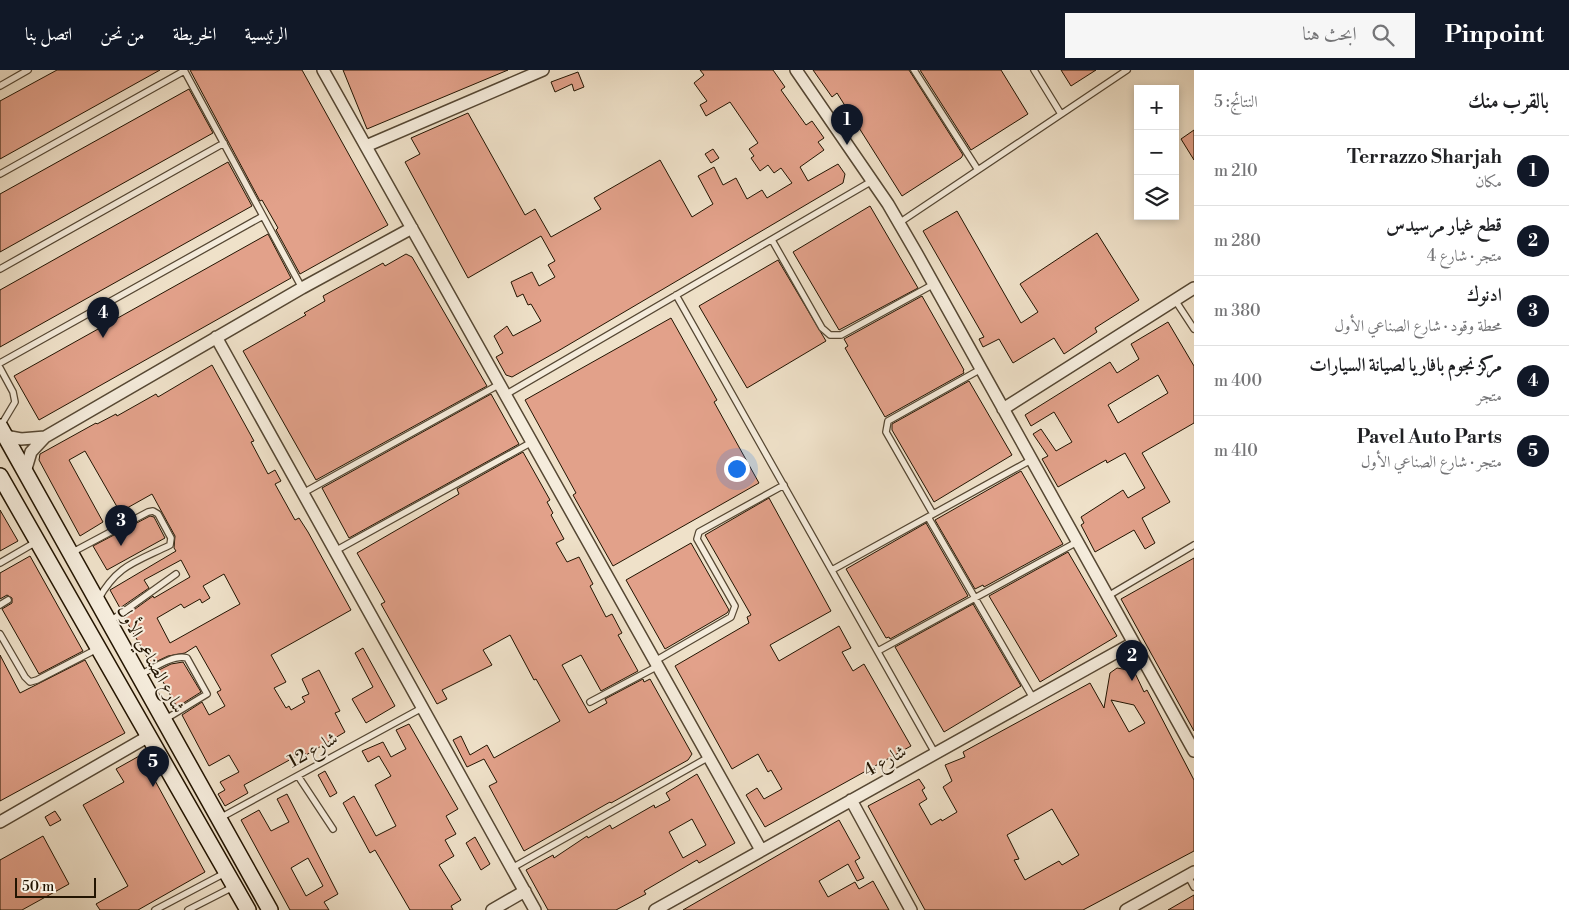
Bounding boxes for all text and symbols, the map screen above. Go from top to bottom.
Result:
search box [1065,13,1415,58]
text: Pinpoint [1445,20,1544,50]
icon: search [1369,21,1397,49]
text: ابحث هنا [1302,22,1357,46]
text: اتصل بنا [25,23,72,46]
text: من نحن [100,23,145,46]
text: الخريطة [173,23,216,46]
text: الرئيسية [244,23,288,46]
map controls [1134,85,1179,220]
button: + [1134,85,1179,130]
text: بالقرب منك [1468,89,1549,115]
text: النتائج: 5 [1214,92,1258,112]
pin: 1 [831,104,863,145]
button: − [1134,130,1179,175]
text: Terrazzo Sharjah [1347,145,1502,169]
text: 210 m [1214,161,1258,181]
text: 1 [1529,161,1537,181]
text: مكان [1475,172,1502,192]
button: layers [1134,175,1179,220]
text: قطع غيار مرسيدس [1386,213,1502,237]
text: 280 m [1214,231,1261,251]
text: 2 [1528,231,1538,251]
text: متجر · شارع 4 [1427,246,1502,266]
text: ادنوك [1467,283,1502,307]
pin: 4 [87,297,119,338]
text: 380 m [1214,301,1261,321]
text: 3 [1528,301,1538,321]
text: محطة وقود · شارع الصناعي الأول [1334,316,1502,336]
text: مركز نجوم بافاريا لصيانة السيارات [1309,353,1502,377]
text: 400 m [1214,371,1262,391]
text: 4 [1528,371,1538,391]
text: متجر [1477,386,1502,406]
text: Pavel Auto Parts [1357,425,1502,449]
text: 410 m [1214,441,1258,461]
text: 5 [1528,441,1538,461]
text: متجر · شارع الصناعي الأول [1361,452,1502,472]
your location [724,456,750,482]
pin: 3 [105,505,137,546]
street label: شارع الصناعي الأول [109,600,192,719]
pin: 2 [1116,640,1148,681]
street label: شارع 12 [284,727,343,776]
street label: شارع 4 [859,740,912,785]
pin: 5 [137,746,169,787]
scale bar [15,875,96,898]
text: 50 m [22,878,54,896]

